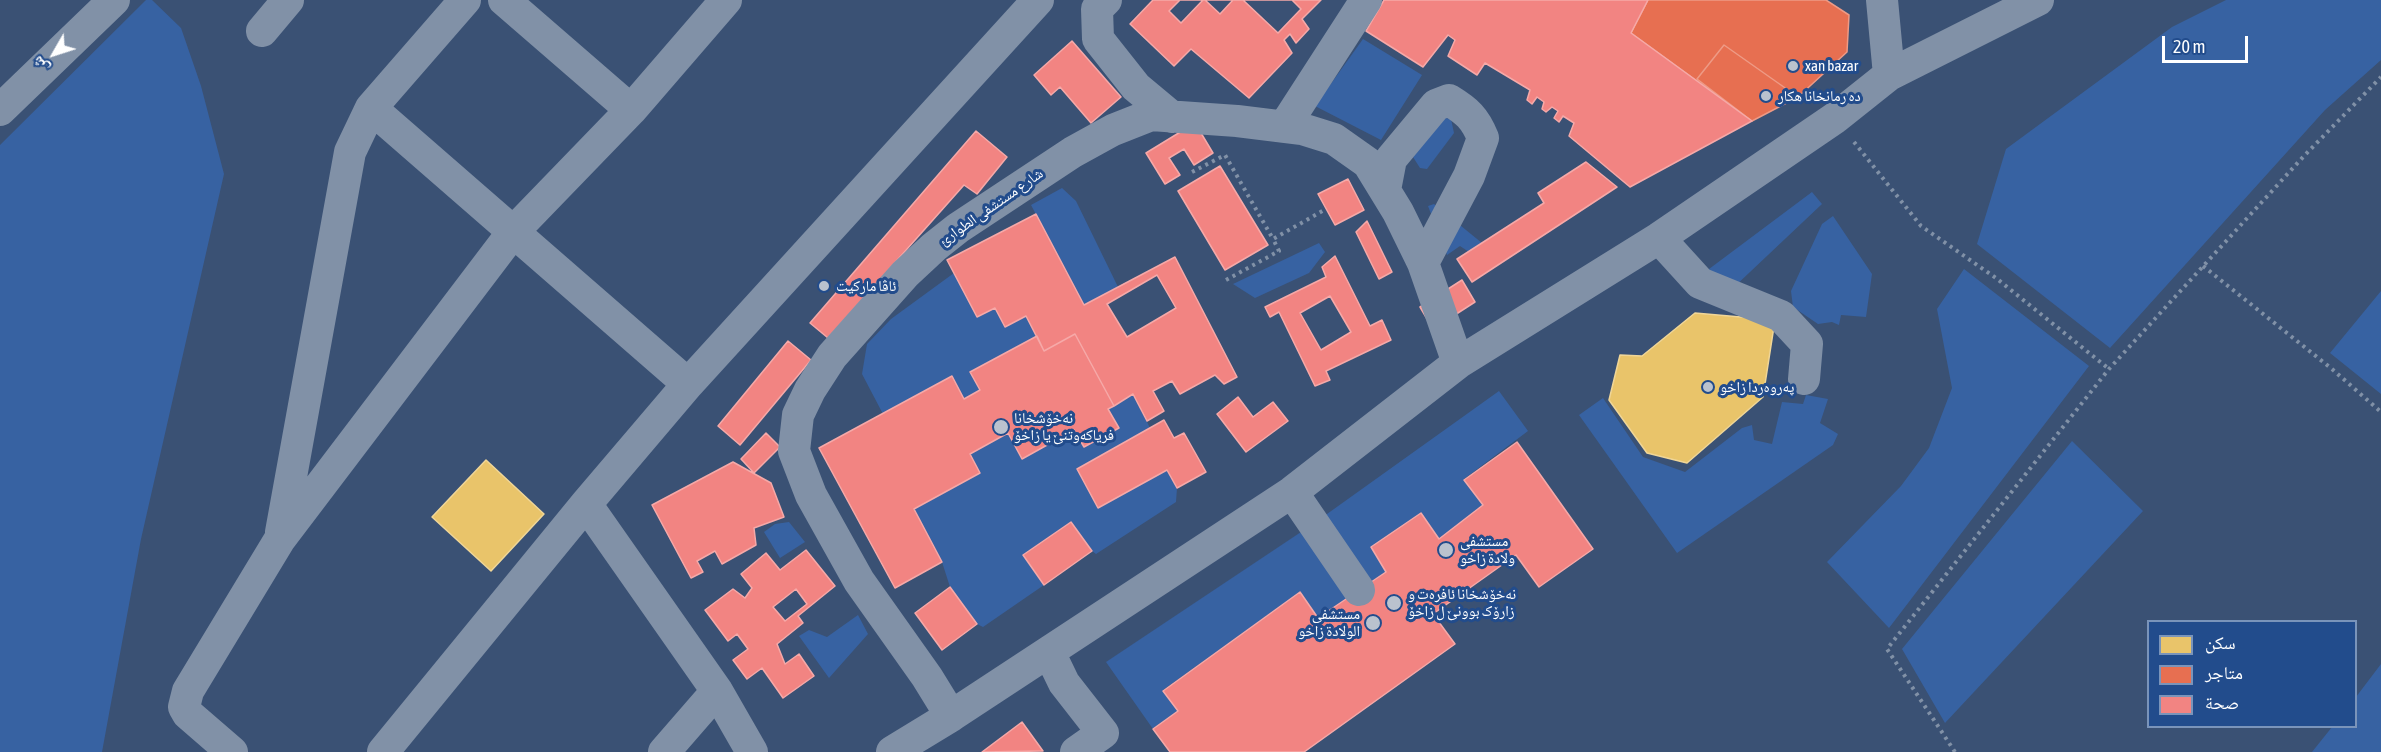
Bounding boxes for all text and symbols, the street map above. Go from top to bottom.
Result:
north arrow [24,24,84,84]
scale bar [2165,24,2250,62]
text: 20 m [2173,36,2205,57]
text: ش [28,53,52,78]
place label: xan bazar [1805,57,1858,75]
marker: xan bazar [1786,59,1800,73]
place label: ده رمانخانا هكار [1778,87,1861,105]
marker: ده رمانخانا هكار [1759,89,1773,103]
street label: شارع مستشفى الطوارئ [936,164,1046,250]
place label: ئاڤا ماركيت [836,277,896,295]
marker: ئاڤا ماركيت [817,279,831,293]
place label: په‌روه‌ردا زاخو [1720,378,1794,396]
marker: په‌روه‌ردا زاخو [1701,380,1715,394]
place label: نه‌خۆشخانا فرياكه‌وتنێ يا زاخۆ [1014,409,1114,444]
marker: نه‌خۆشخانا فرياكه‌وتنێ يا زاخۆ [992,418,1010,436]
place label: مستشفى ولادة زاخو [1460,532,1515,567]
marker: مستشفى ولادة زاخو [1437,541,1455,559]
place label: نەخۆشخانا ئافرەت و زارۆک بوونێ ل زاخۆ [1408,585,1516,620]
marker: نەخۆشخانا ئافرەت و زارۆک بوونێ ل زاخۆ [1385,594,1403,612]
place label: مستشفى الولادة زاخو [1298,605,1360,640]
marker: مستشفى الولادة زاخو [1364,614,1382,632]
legend [2147,620,2357,728]
text: سكن [2205,632,2236,653]
text: متاجر [2205,662,2243,683]
text: صحة [2205,692,2239,713]

